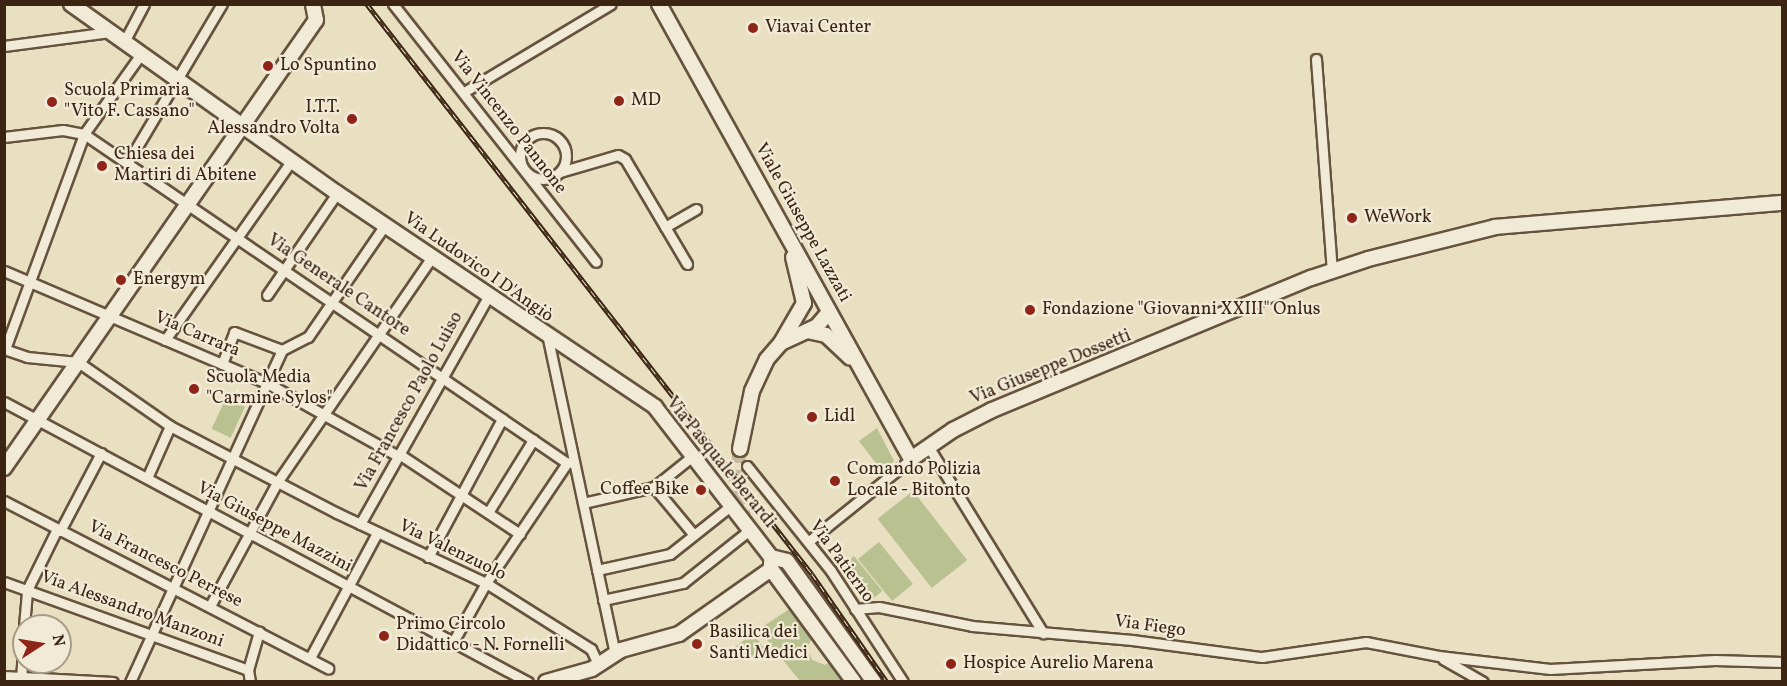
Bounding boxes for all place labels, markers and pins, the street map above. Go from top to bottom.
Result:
place label: Viavai Center [765,17,871,39]
marker: Viavai Center [746,21,760,35]
place label: Lo Spuntino [280,55,376,77]
marker: Lo Spuntino [261,59,275,73]
place label: Scuola Primaria "Vito F. Cassano" [64,81,195,124]
place label: MD [631,90,661,112]
marker: MD [612,94,626,108]
marker: Scuola Primaria "Vito F. Cassano" [45,95,59,109]
place label: I.T.T. Alessandro Volta [207,98,340,140]
marker: I.T.T. Alessandro Volta [345,112,359,126]
place label: Chiesa dei Martiri di Abitene [114,145,257,188]
marker: Chiesa dei Martiri di Abitene [95,159,109,173]
place label: WeWork [1364,207,1432,229]
marker: WeWork [1345,211,1359,225]
place label: Energym [133,269,206,291]
marker: Energym [114,273,128,287]
place label: Fondazione "Giovanni XXIII" Onlus [1042,299,1321,321]
marker: Fondazione "Giovanni XXIII" Onlus [1023,303,1037,317]
place label: Scuola Media "Carmine Sylos" [206,368,333,410]
marker: Scuola Media "Carmine Sylos" [187,382,201,396]
place label: Lidl [824,406,855,428]
marker: Lidl [805,410,819,424]
place label: Comando Polizia Locale - Bitonto [847,460,981,502]
marker: Comando Polizia Locale - Bitonto [828,474,842,488]
place label: Coffee Bike [600,479,689,501]
marker: Coffee Bike [694,483,708,497]
place label: Primo Circolo Didattico - N. Fornelli [396,615,565,658]
place label: Basilica dei Santi Medici [709,623,808,666]
marker: Primo Circolo Didattico - N. Fornelli [377,629,391,643]
marker: Basilica dei Santi Medici [690,637,704,651]
place label: Hospice Aurelio Marena [963,653,1154,675]
marker: Hospice Aurelio Marena [944,657,958,671]

